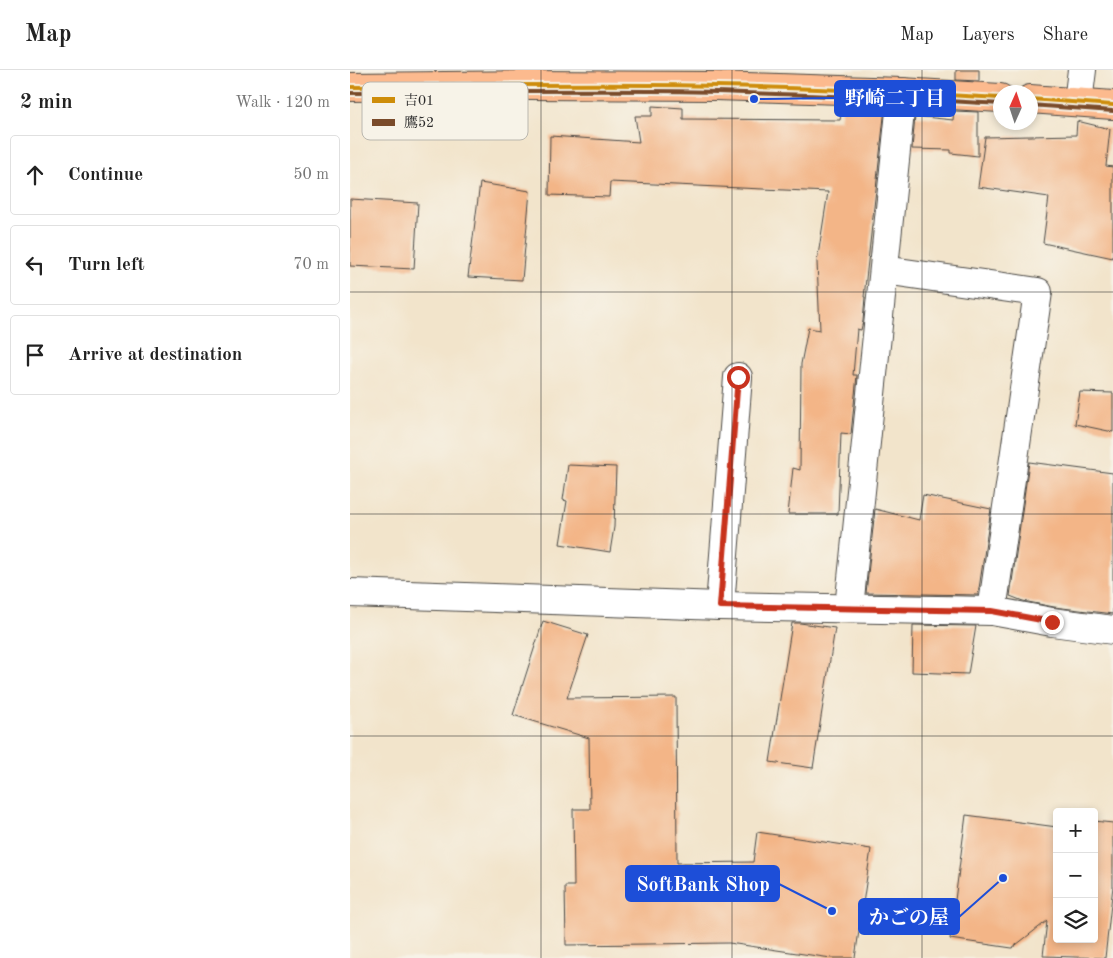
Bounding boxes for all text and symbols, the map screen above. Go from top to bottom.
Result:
text: Map [25,23,72,47]
text: Map [900,26,934,44]
text: Layers [962,26,1014,44]
text: Share [1042,26,1088,44]
callout: 野崎二丁目 [835,81,955,116]
legend [362,82,528,140]
north arrow [993,85,1038,130]
text: 野崎二丁目 [845,87,945,110]
text: 2 min [20,92,73,113]
text: 吉01 [404,93,434,108]
text: Walk · 120 m [235,95,330,111]
text: 鷹52 [404,115,434,130]
icon: ahead [21,161,49,189]
text: Continue [68,166,143,185]
text: 50 m [293,167,329,183]
icon: left [21,251,49,279]
text: Turn left [68,256,145,275]
text: 70 m [293,257,329,273]
icon: arrive [21,341,49,369]
text: Arrive at destination [68,346,242,365]
route start [727,366,750,389]
route end [1041,611,1064,634]
map controls [1053,808,1098,943]
button: + [1053,808,1098,853]
button: − [1053,853,1098,898]
callout: SoftBank Shop [626,866,779,901]
text: SoftBank Shop [636,876,770,896]
button: layers [1053,898,1098,943]
callout: かごの屋 [859,899,959,934]
text: かごの屋 [869,907,949,929]

